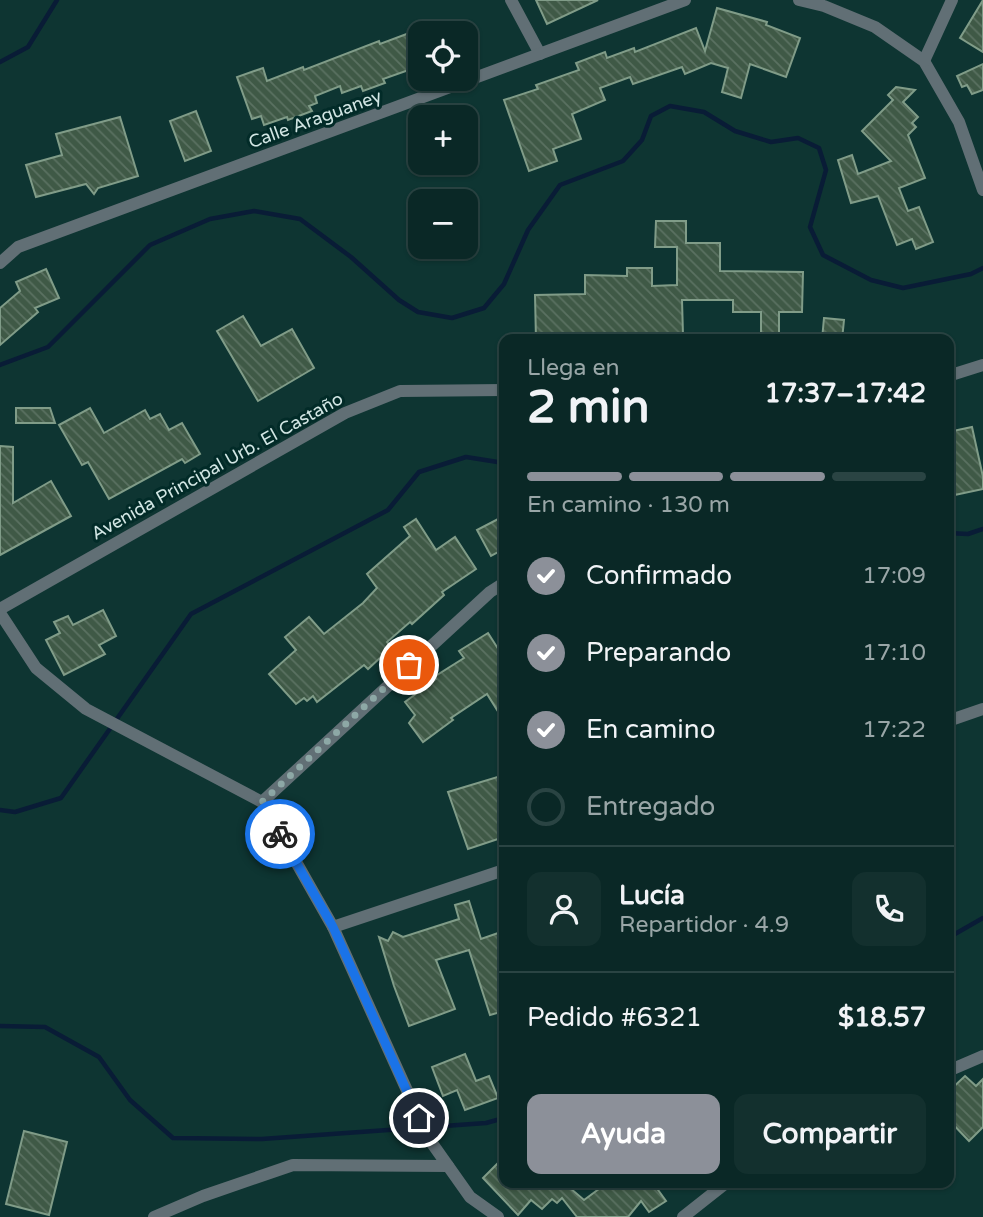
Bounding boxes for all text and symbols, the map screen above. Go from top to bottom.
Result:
map controls [408,21,478,259]
button: locate [408,21,478,91]
street label: Calle Araguaney [245,85,385,153]
button: + [408,105,478,175]
button: − [408,189,478,259]
text: Llega en [527,354,619,382]
text: 17:37–17:42 [765,378,926,409]
text: 2 min [527,380,650,435]
street label: Avenida Principal Urb. El Castaño [87,387,347,545]
text: En camino · 130 m [527,491,730,519]
icon: check [527,557,565,595]
text: Confirmado [586,560,732,591]
text: 17:09 [862,562,926,590]
icon: check [527,634,565,672]
pin [379,635,439,695]
text: Preparando [586,637,731,668]
text: 17:10 [862,639,926,667]
icon: bag [390,646,428,684]
icon: check [527,711,565,749]
text: En camino [586,714,715,745]
text: 17:22 [862,716,926,744]
text: Entregado [586,791,715,822]
courier [245,799,315,869]
icon: bike [261,815,299,853]
button: person [527,872,601,946]
button: phone [852,872,926,946]
text: Lucía [619,880,685,911]
text: Repartidor · 4.9 [619,911,789,939]
text: Pedido #6321 [527,1002,702,1033]
text: $18.57 [838,1002,926,1033]
pin [389,1088,449,1148]
button: Ayuda [527,1094,720,1174]
button: Compartir [734,1094,926,1174]
icon: home [400,1099,438,1137]

